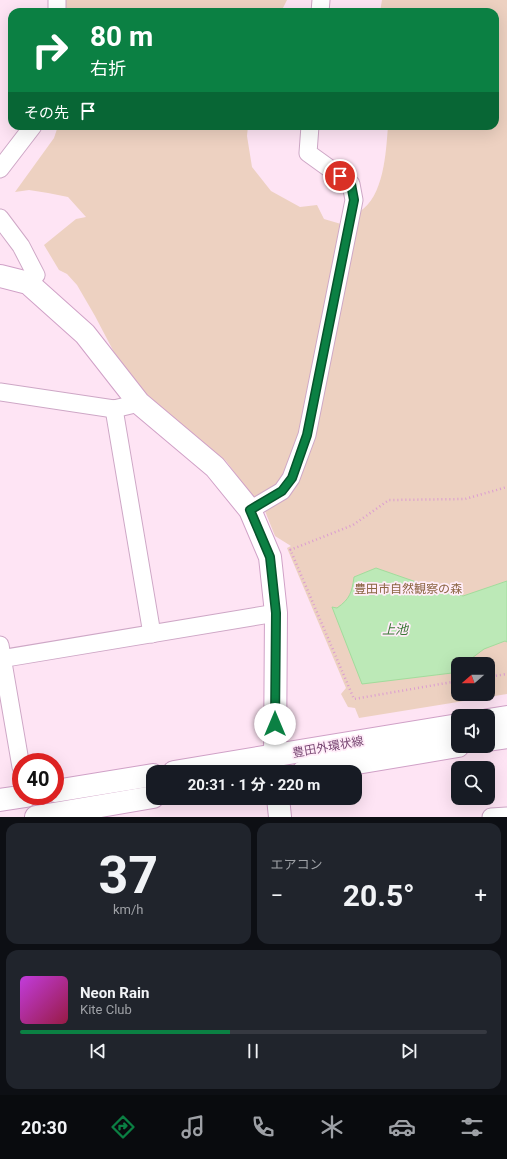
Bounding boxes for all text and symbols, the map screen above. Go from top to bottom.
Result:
text: 80 m [90,20,153,53]
icon: right [24,24,76,76]
text: 右折 [90,58,126,79]
icon: arrive [77,100,99,122]
text: その先 [24,104,69,122]
pin [323,159,357,193]
icon: arrive [329,165,351,187]
park label: 豊田市自然観察の森 [354,582,462,596]
water label: 上池 [382,622,410,637]
north arrow [451,657,495,701]
map controls [451,657,495,805]
position arrow [254,703,296,745]
button: sound [451,709,495,753]
street label: 豊田外環状線 [291,734,365,760]
speed limit sign: 40 [12,753,64,805]
button: search [451,761,495,805]
text: 20:31 · 1 分 · 220 m [188,776,320,794]
text: 37 [98,845,158,906]
text: エアコン [271,857,323,872]
text: 20.5° [343,878,415,913]
text: − [271,883,283,908]
text: + [475,883,487,908]
text: km/h [113,902,144,917]
text: Neon Rain [80,984,149,1002]
text: Kite Club [80,1002,132,1017]
icon: previous [87,1040,109,1062]
icon: pause [242,1040,264,1062]
icon: next [398,1040,420,1062]
icon: directions [109,1113,137,1141]
icon: music [179,1113,207,1141]
icon: phone [249,1113,277,1141]
icon: climate [318,1113,346,1141]
icon: car [388,1113,416,1141]
icon: filters [458,1113,486,1141]
text: 20:30 [21,1117,67,1138]

